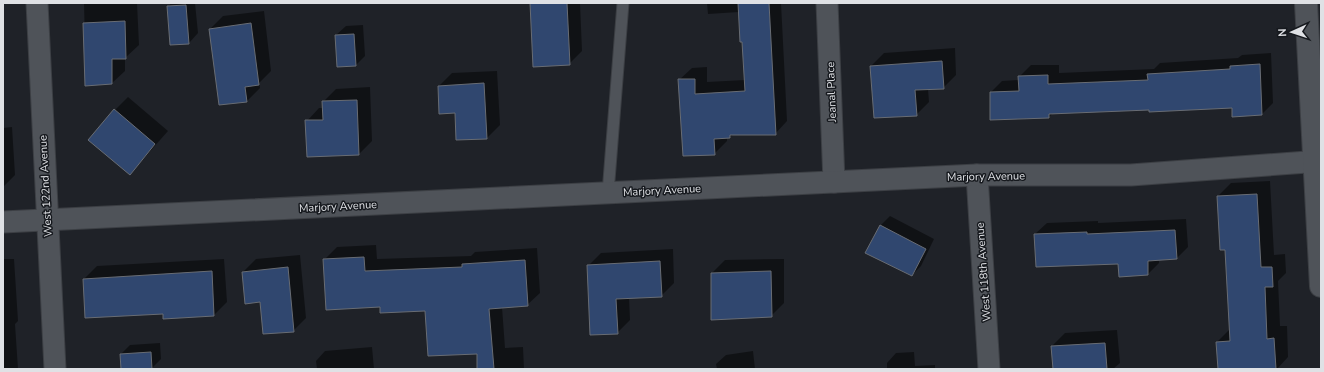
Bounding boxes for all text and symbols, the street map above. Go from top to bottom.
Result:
north arrow [1272,12,1312,52]
text: N [1275,28,1290,37]
street label: Jeanal Place [823,61,840,123]
street label: West 122nd Avenue [35,135,56,237]
street label: Marjory Avenue [947,168,1025,185]
street label: Marjory Avenue [623,181,702,200]
street label: Marjory Avenue [299,197,378,216]
street label: West 118th Avenue [973,222,994,322]

